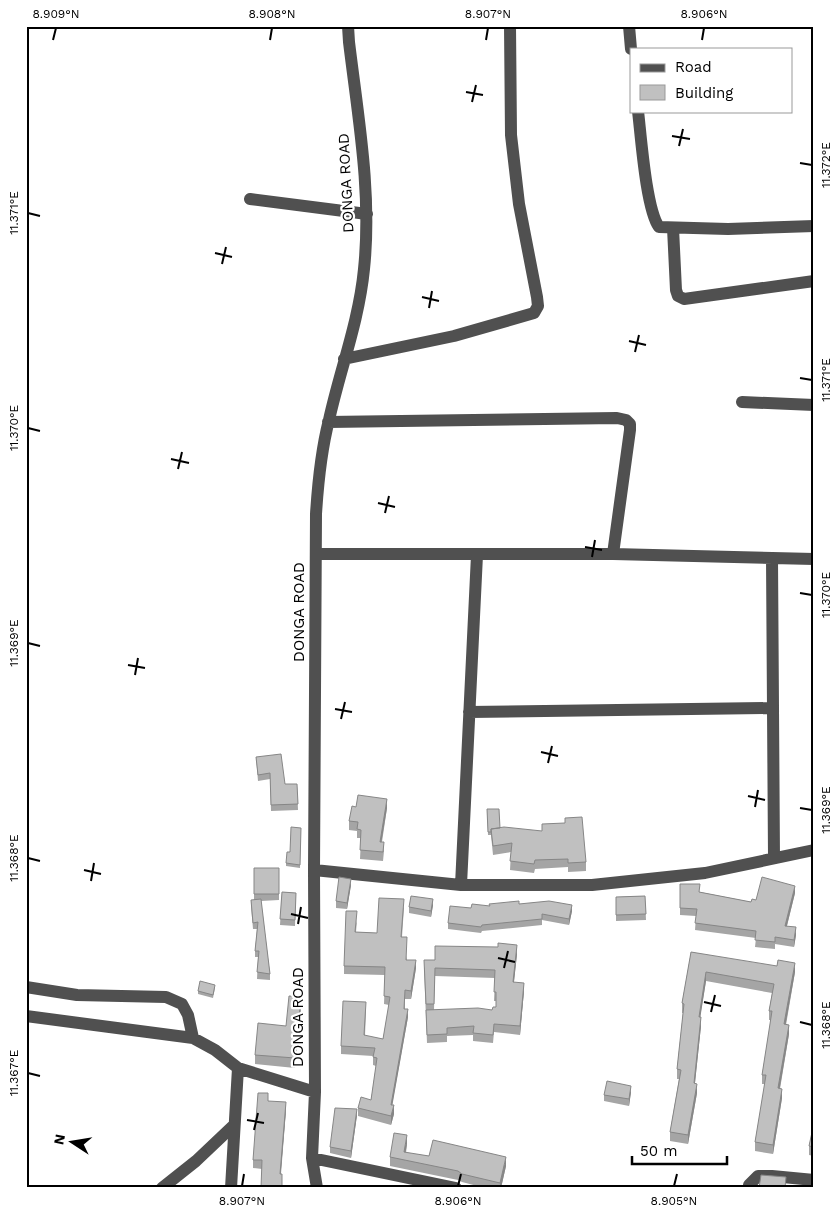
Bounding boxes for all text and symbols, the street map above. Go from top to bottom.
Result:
text: 8.909°N [32,7,80,21]
text: 8.908°N [248,7,296,21]
text: 8.907°N [465,7,511,21]
text: 8.906°N [680,7,728,21]
legend [630,48,792,112]
text: Road [675,58,712,76]
text: Building [675,84,733,102]
street label: DONGA ROAD [334,133,358,233]
text: 11.372°E [819,142,833,188]
text: 11.371°E [7,191,21,235]
text: 11.371°E [819,358,833,402]
text: 11.370°E [7,405,21,451]
street label: DONGA ROAD [290,562,308,662]
text: 11.370°E [819,572,833,618]
text: 11.369°E [7,619,21,667]
text: 11.369°E [819,786,833,834]
text: 11.368°E [7,834,21,882]
street label: DONGA ROAD [289,967,307,1067]
text: 11.368°E [819,1001,833,1049]
text: 11.367°E [7,1049,21,1096]
north arrow [48,1116,98,1166]
text: N [50,1133,68,1146]
scale bar [632,1134,728,1166]
text: 50 m [640,1142,677,1160]
text: 8.907°N [219,1194,265,1208]
text: 8.906°N [434,1194,482,1208]
text: 8.905°N [651,1194,697,1208]

